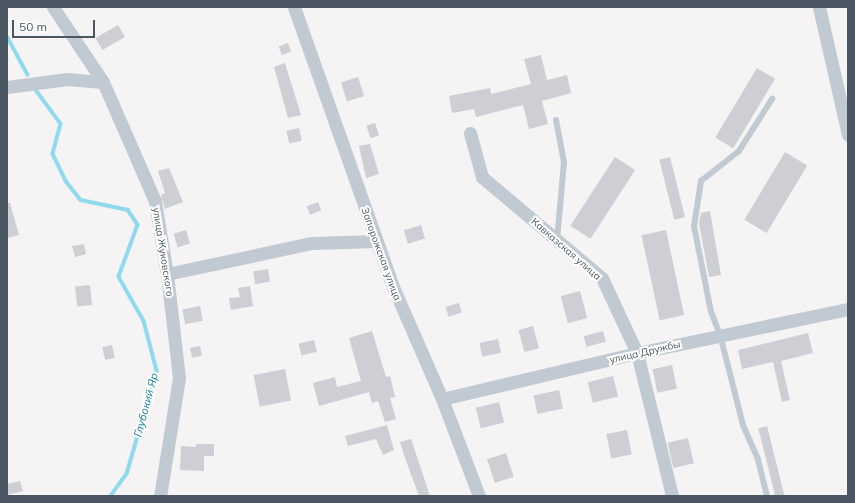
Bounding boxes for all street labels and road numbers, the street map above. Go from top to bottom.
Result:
street label: Запорожская улица [359,206,403,302]
street label: улица Жуковского [150,207,176,297]
street label: Кавказская улица [529,215,603,283]
street label: улица Дружбы [608,338,682,366]

